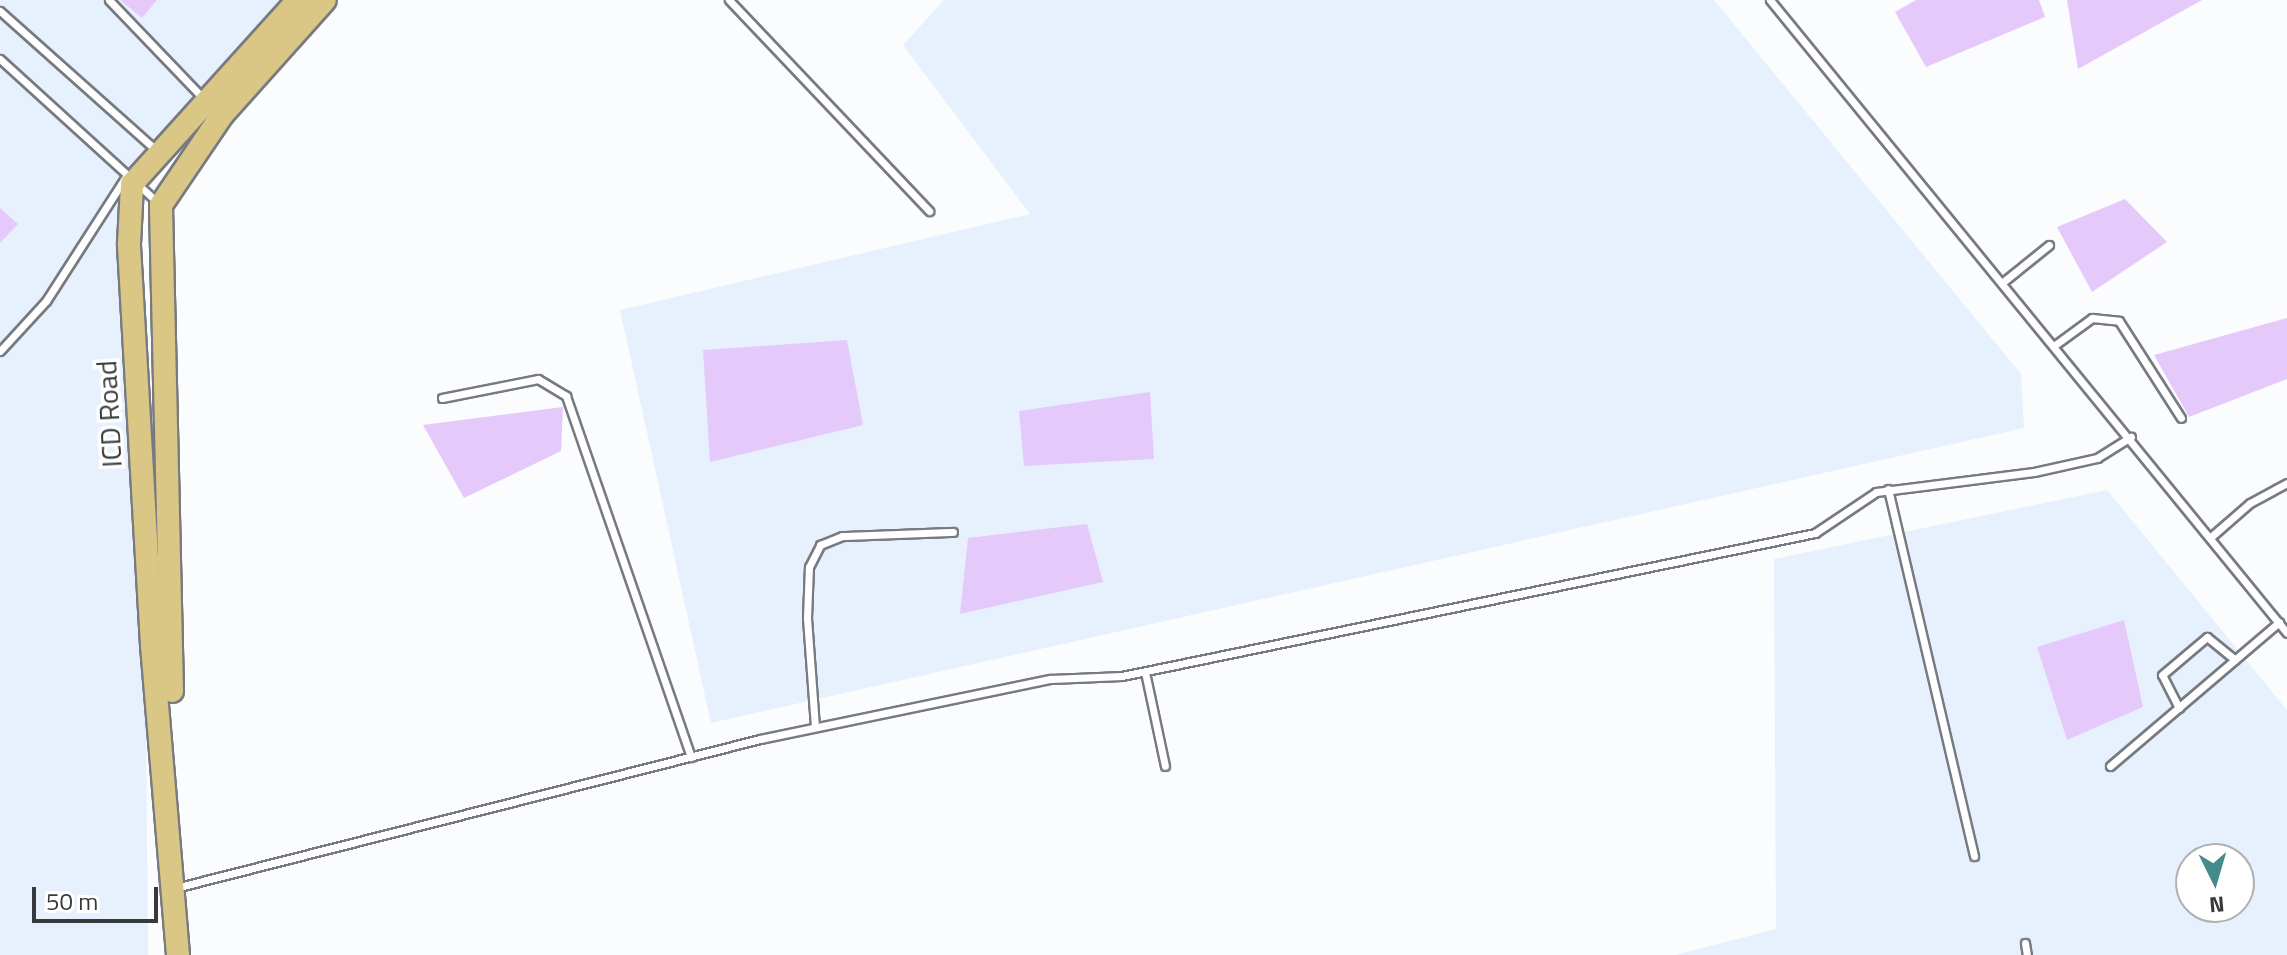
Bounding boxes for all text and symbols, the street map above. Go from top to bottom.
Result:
street label: ICD Road [89,360,129,468]
north arrow [2175,843,2255,923]
scale bar [36,871,162,921]
text: 50 m [46,883,98,919]
text: N [2208,887,2226,923]

